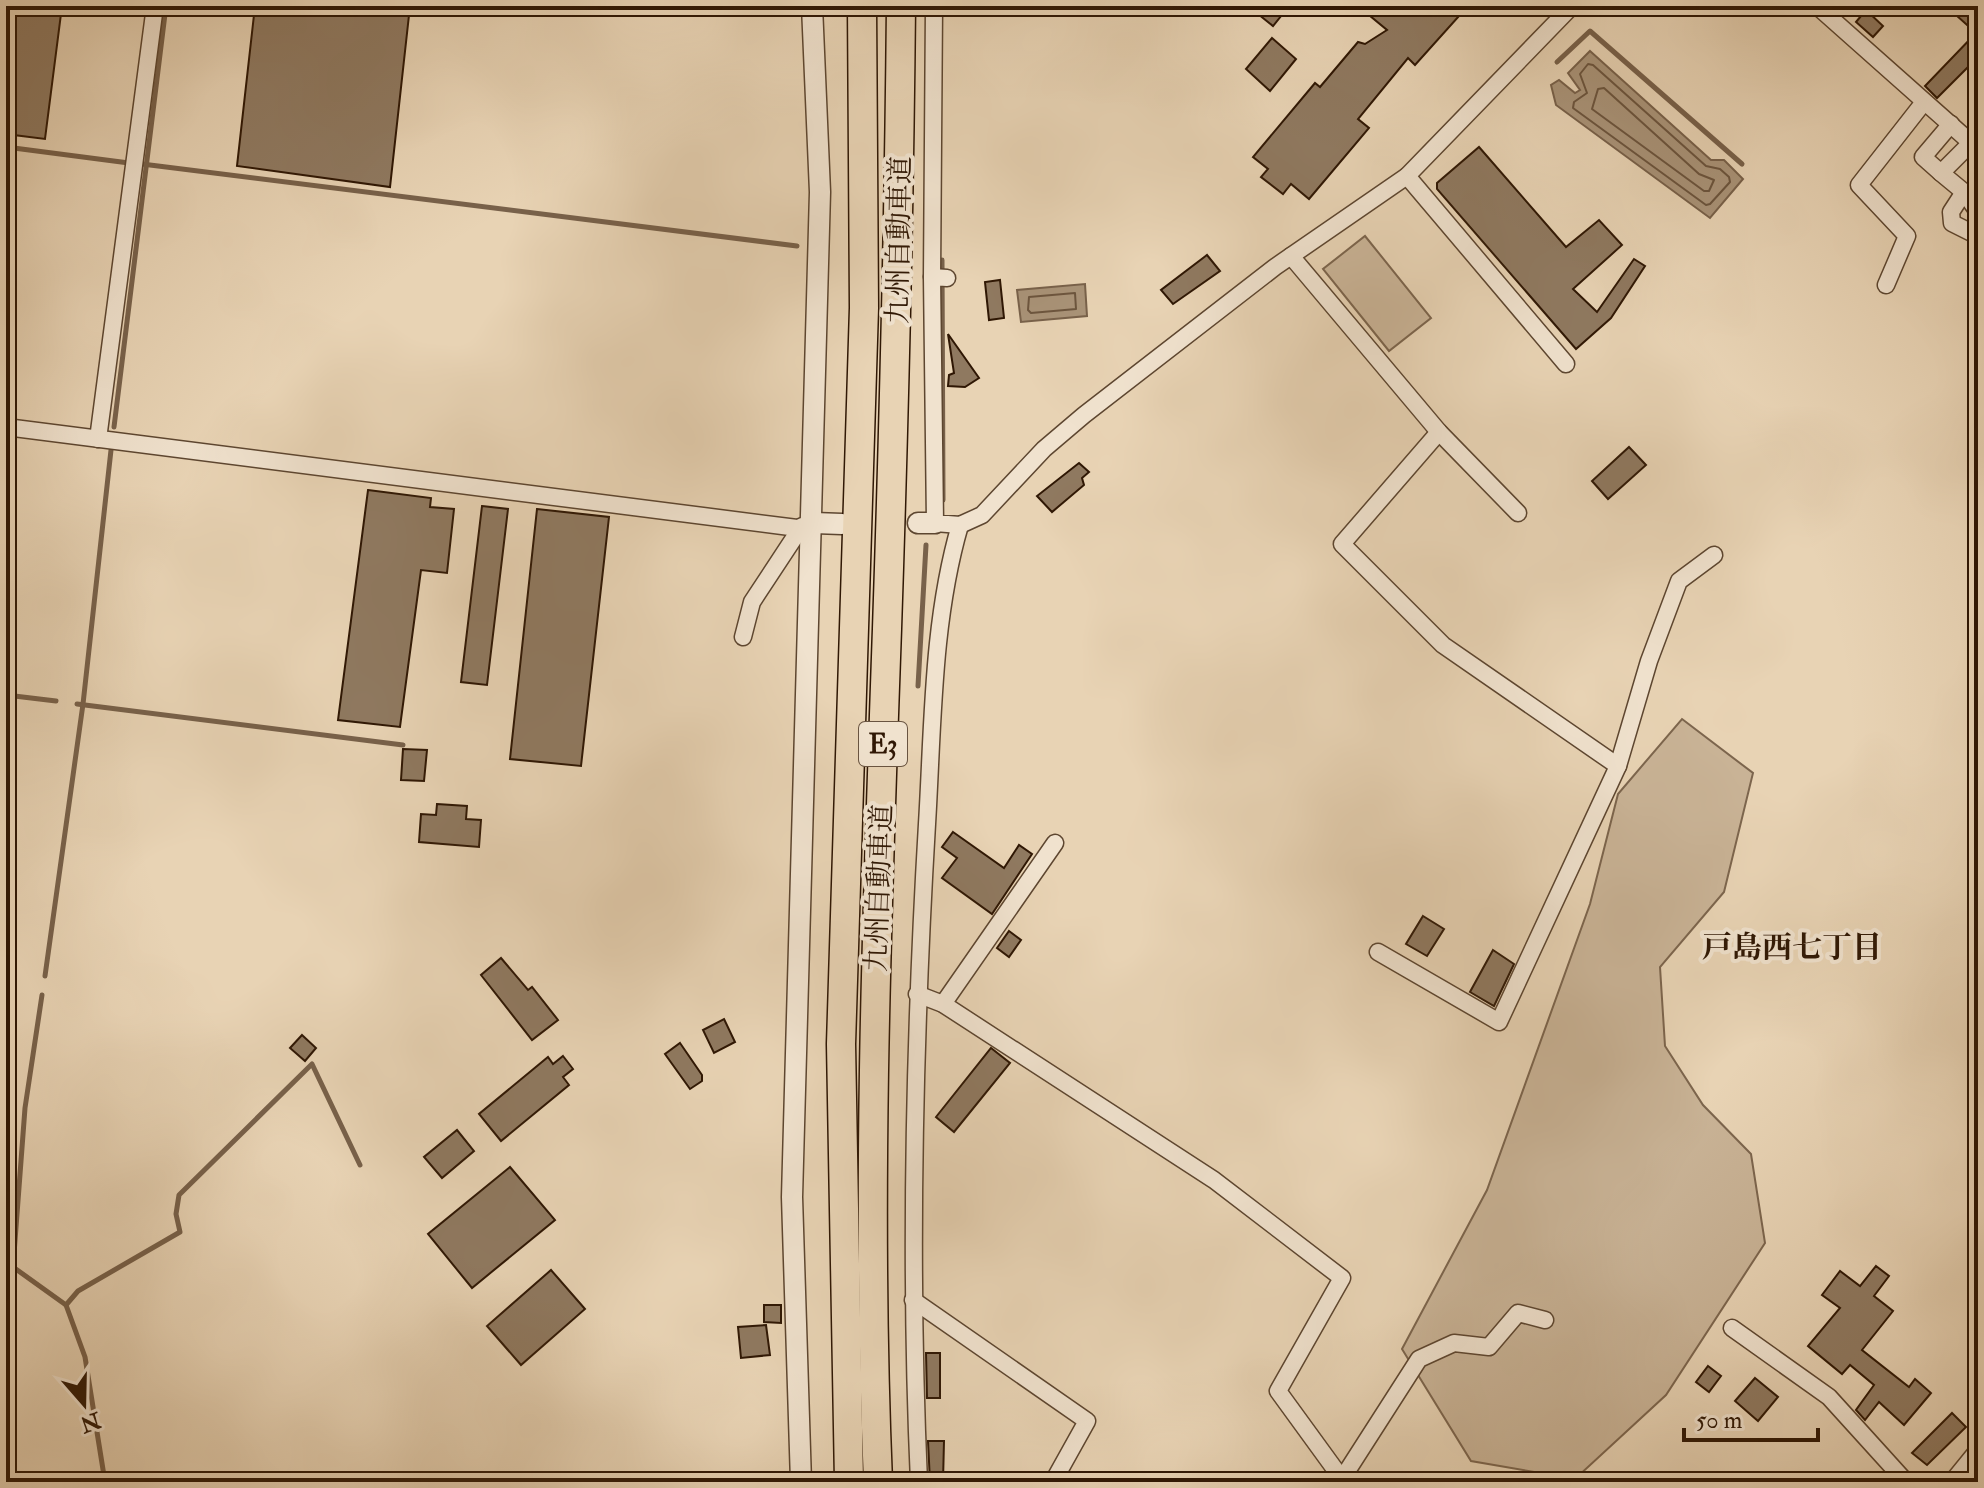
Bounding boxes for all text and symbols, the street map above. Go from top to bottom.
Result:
street label: 九州自動車道 [881,156,918,324]
road number: E3 [859,722,907,766]
street label: 九州自動車道 [859,803,900,973]
district label: 戸島西七丁目 [1702,929,1882,966]
north arrow [44,1364,124,1444]
scale bar [1684,1392,1818,1442]
text: N [76,1405,105,1438]
text: 50 m [1696,1405,1743,1436]

